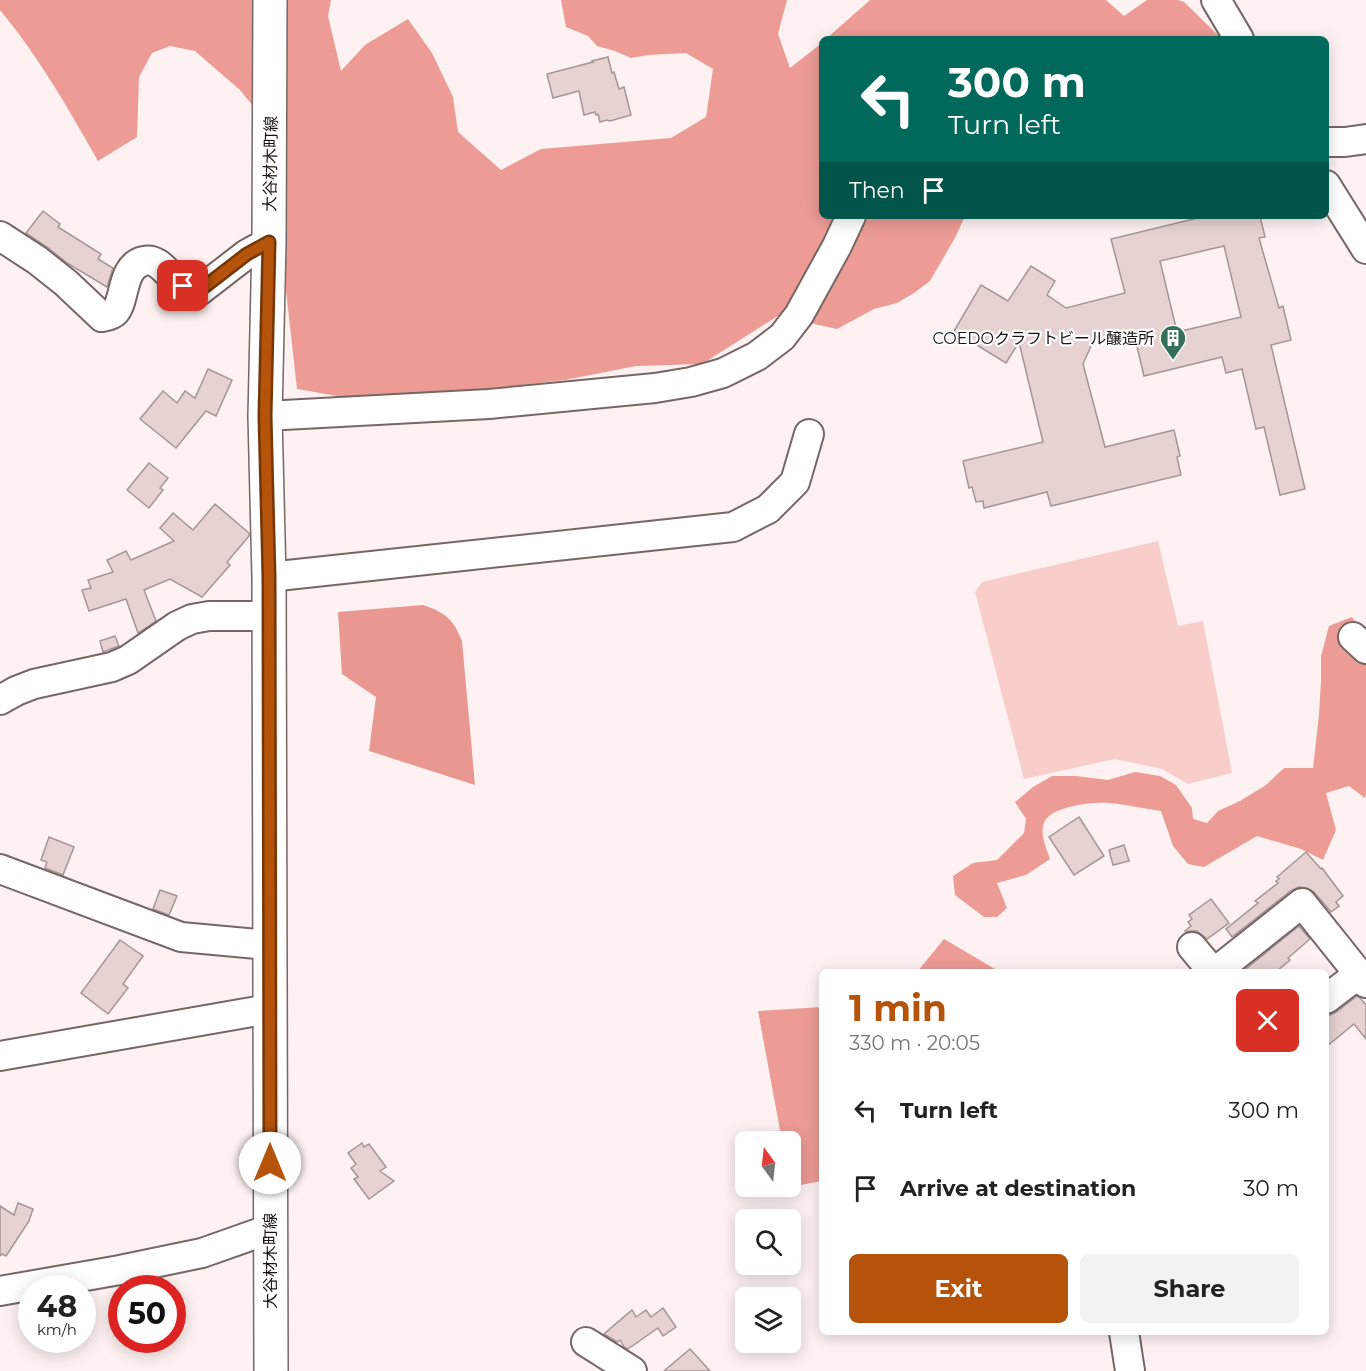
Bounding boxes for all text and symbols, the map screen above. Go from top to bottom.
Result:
text: 300 m [948,56,1086,108]
icon: left [849,60,927,138]
text: Turn left [948,108,1061,141]
street label: 大谷材木町線 [260,116,281,212]
icon: arrive [917,174,950,207]
text: Then [849,177,905,204]
pin [157,260,208,311]
icon: arrive [166,269,199,302]
building icon: COEDOクラフトビール醸造所 [1158,323,1188,361]
place label: COEDOクラフトビール醸造所 [932,329,1154,348]
text: 1 min [849,986,947,1030]
button: close [1236,989,1299,1052]
text: 330 m · 20:05 [849,1031,980,1055]
icon: left [849,1094,882,1127]
text: Turn left [900,1097,998,1124]
text: 300 m [1228,1097,1299,1124]
position arrow [238,1131,302,1195]
north arrow [735,1131,801,1197]
map controls [735,1131,801,1353]
icon: arrive [849,1172,882,1205]
text: Arrive at destination [900,1175,1136,1202]
text: 30 m [1243,1175,1299,1202]
button: search [735,1209,801,1275]
street label: 大谷材木町線 [261,1213,280,1309]
button: Exit [849,1254,1068,1323]
button: Share [1080,1254,1299,1323]
speed limit sign: 50 [108,1275,186,1353]
button: layers [735,1287,801,1353]
text: 48 [37,1288,77,1325]
text: km/h [37,1320,77,1339]

